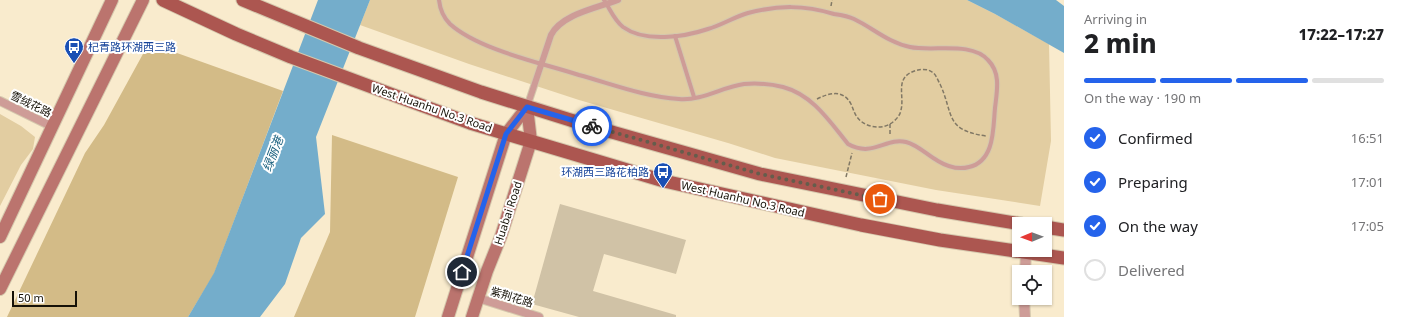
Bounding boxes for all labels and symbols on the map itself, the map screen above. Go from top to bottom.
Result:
bus stop icon: 杞青路环湖西三路 [63,36,85,64]
place label: 杞青路环湖西三路 [88,39,176,54]
street label: West Huanhu No.3 Road [370,80,494,135]
street label: 雪绒花路 [8,87,54,120]
courier [572,106,612,146]
water label: 绿丽港 [258,132,288,174]
bus stop icon: 环湖西三路花柏路 [652,161,674,189]
place label: 环湖西三路花柏路 [561,164,649,179]
street label: West Huanhu No.3 Road [680,177,806,220]
street label: Huabai Road [490,179,525,247]
pin [863,182,897,216]
north arrow [1012,217,1052,257]
pin [445,255,479,289]
street label: 紫荆花路 [489,283,535,310]
scale bar [12,289,77,308]

